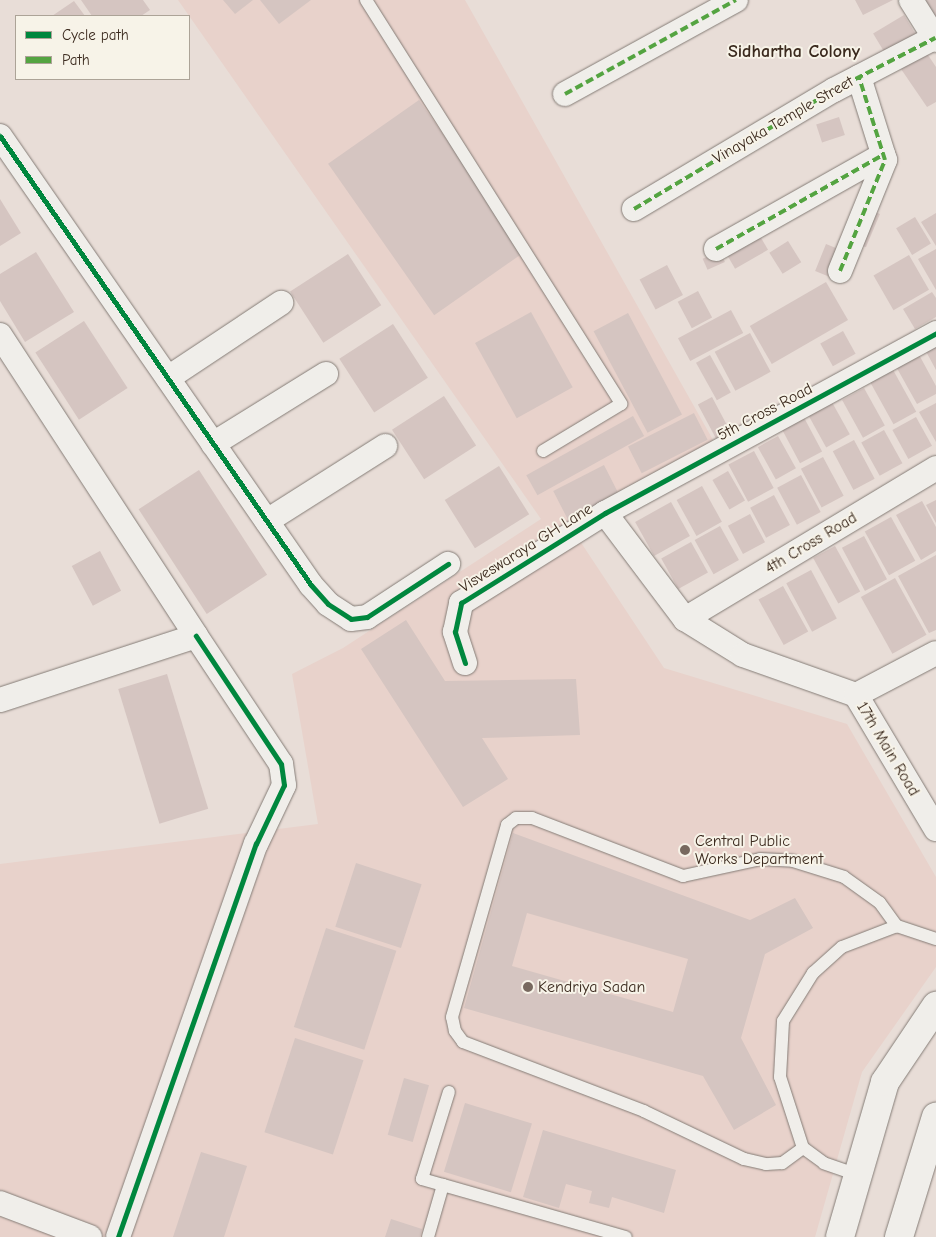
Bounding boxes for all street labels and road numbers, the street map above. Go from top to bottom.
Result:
street label: Vinayaka Temple Street [709,72,857,168]
street label: 5th Cross Road [714,379,816,445]
street label: Visveswaraya GH Lane [456,499,596,597]
street label: 4th Cross Road [762,508,860,578]
street label: 17th Main Road [852,698,924,800]

